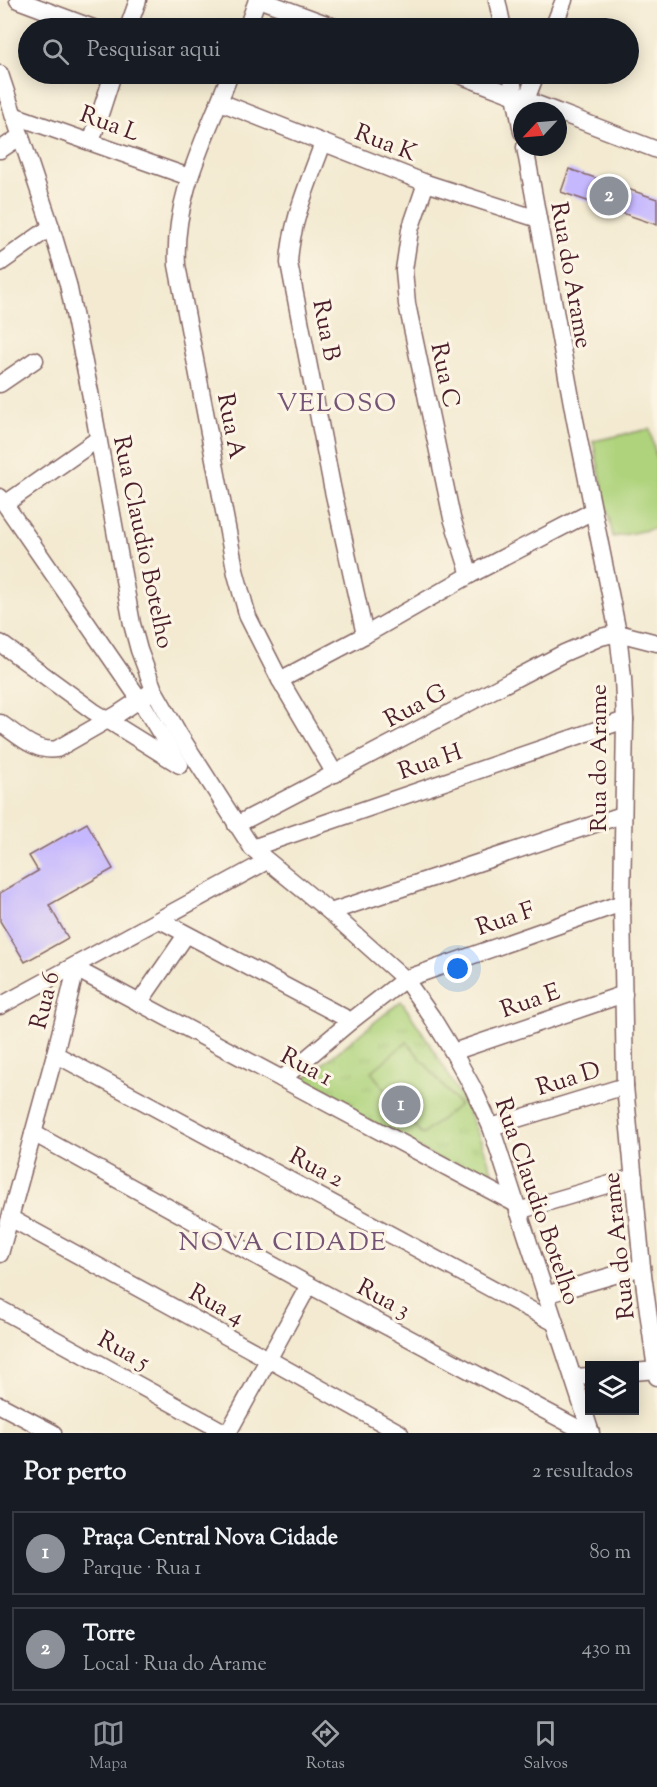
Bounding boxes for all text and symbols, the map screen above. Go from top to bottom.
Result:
search box [18,18,639,84]
icon: search [39,35,72,68]
text: Pesquisar aqui [87,35,221,67]
street label: Rua L [75,98,144,151]
north arrow [513,102,567,156]
street label: Rua K [349,117,421,171]
pin: 2 [590,174,628,218]
street label: Rua do Arame [540,200,600,351]
street label: Rua B [302,297,348,364]
street label: Rua C [421,340,468,411]
district label: VELOSO [276,386,398,423]
street label: Rua A [207,391,253,463]
street label: Rua Claudio Botelho [103,433,181,652]
street label: Rua G [379,676,453,737]
street label: Rua do Arame [583,684,617,832]
street label: Rua H [394,736,467,790]
street label: Rua F [472,894,539,946]
your location [443,954,472,983]
street label: Rua 6 [22,968,70,1033]
street label: Rua E [496,976,566,1028]
street label: Rua 1 [274,1040,338,1096]
street label: Rua D [532,1054,605,1106]
pin: 1 [382,1082,420,1128]
street label: Rua Claudio Botelho [485,1094,587,1310]
street label: Rua 2 [283,1140,350,1197]
street label: Rua do Arame [595,1170,645,1321]
district label: NOVA CIDADE [179,1225,387,1262]
street label: Rua 3 [350,1272,416,1328]
street label: Rua 4 [182,1277,250,1335]
street label: Rua 5 [91,1324,155,1380]
map controls [585,1361,639,1415]
button: layers [585,1361,639,1415]
text: Por perto [24,1454,126,1491]
text: 2 resultados [532,1458,633,1487]
text: Praça Central Nova Cidade [83,1523,338,1555]
text: 1 [42,1539,49,1568]
text: 80 m [590,1539,631,1568]
text: Parque · Rua 1 [83,1555,201,1584]
text: Torre [83,1619,135,1651]
text: 2 [41,1635,50,1664]
text: 430 m [582,1635,631,1664]
text: Local · Rua do Arame [83,1651,267,1680]
tab: Mapa [89,1717,127,1776]
tab: Rotas [306,1717,345,1776]
tab: Salvos [524,1717,568,1776]

